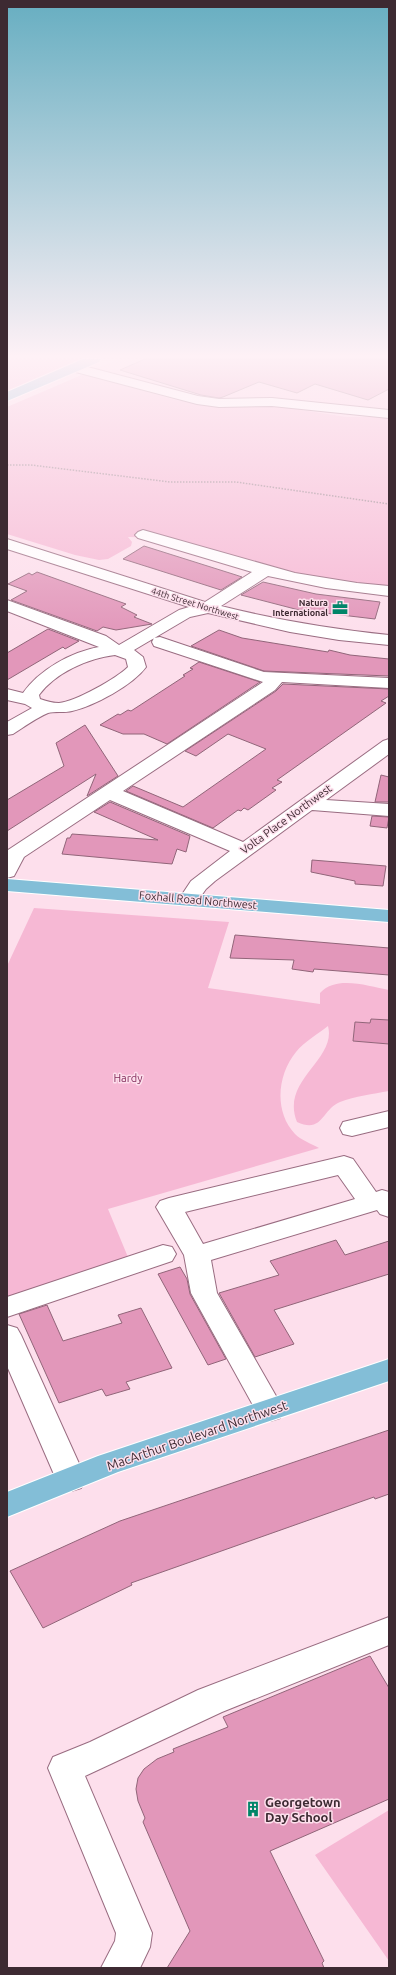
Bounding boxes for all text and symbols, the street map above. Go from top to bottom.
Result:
street label: 44th Street Northwest [150,586,241,622]
place label: Natura International [273,598,328,618]
office icon: Natura International [331,599,349,617]
street label: Volta Place Northwest [238,781,335,856]
street label: Foxhall Road Northwest [138,889,258,911]
park label: Hardy [113,1072,143,1084]
street label: MacArthur Boulevard Northwest [105,1397,289,1473]
place label: Georgetown Day School [265,1795,341,1824]
building icon: Georgetown Day School [244,1800,262,1818]

